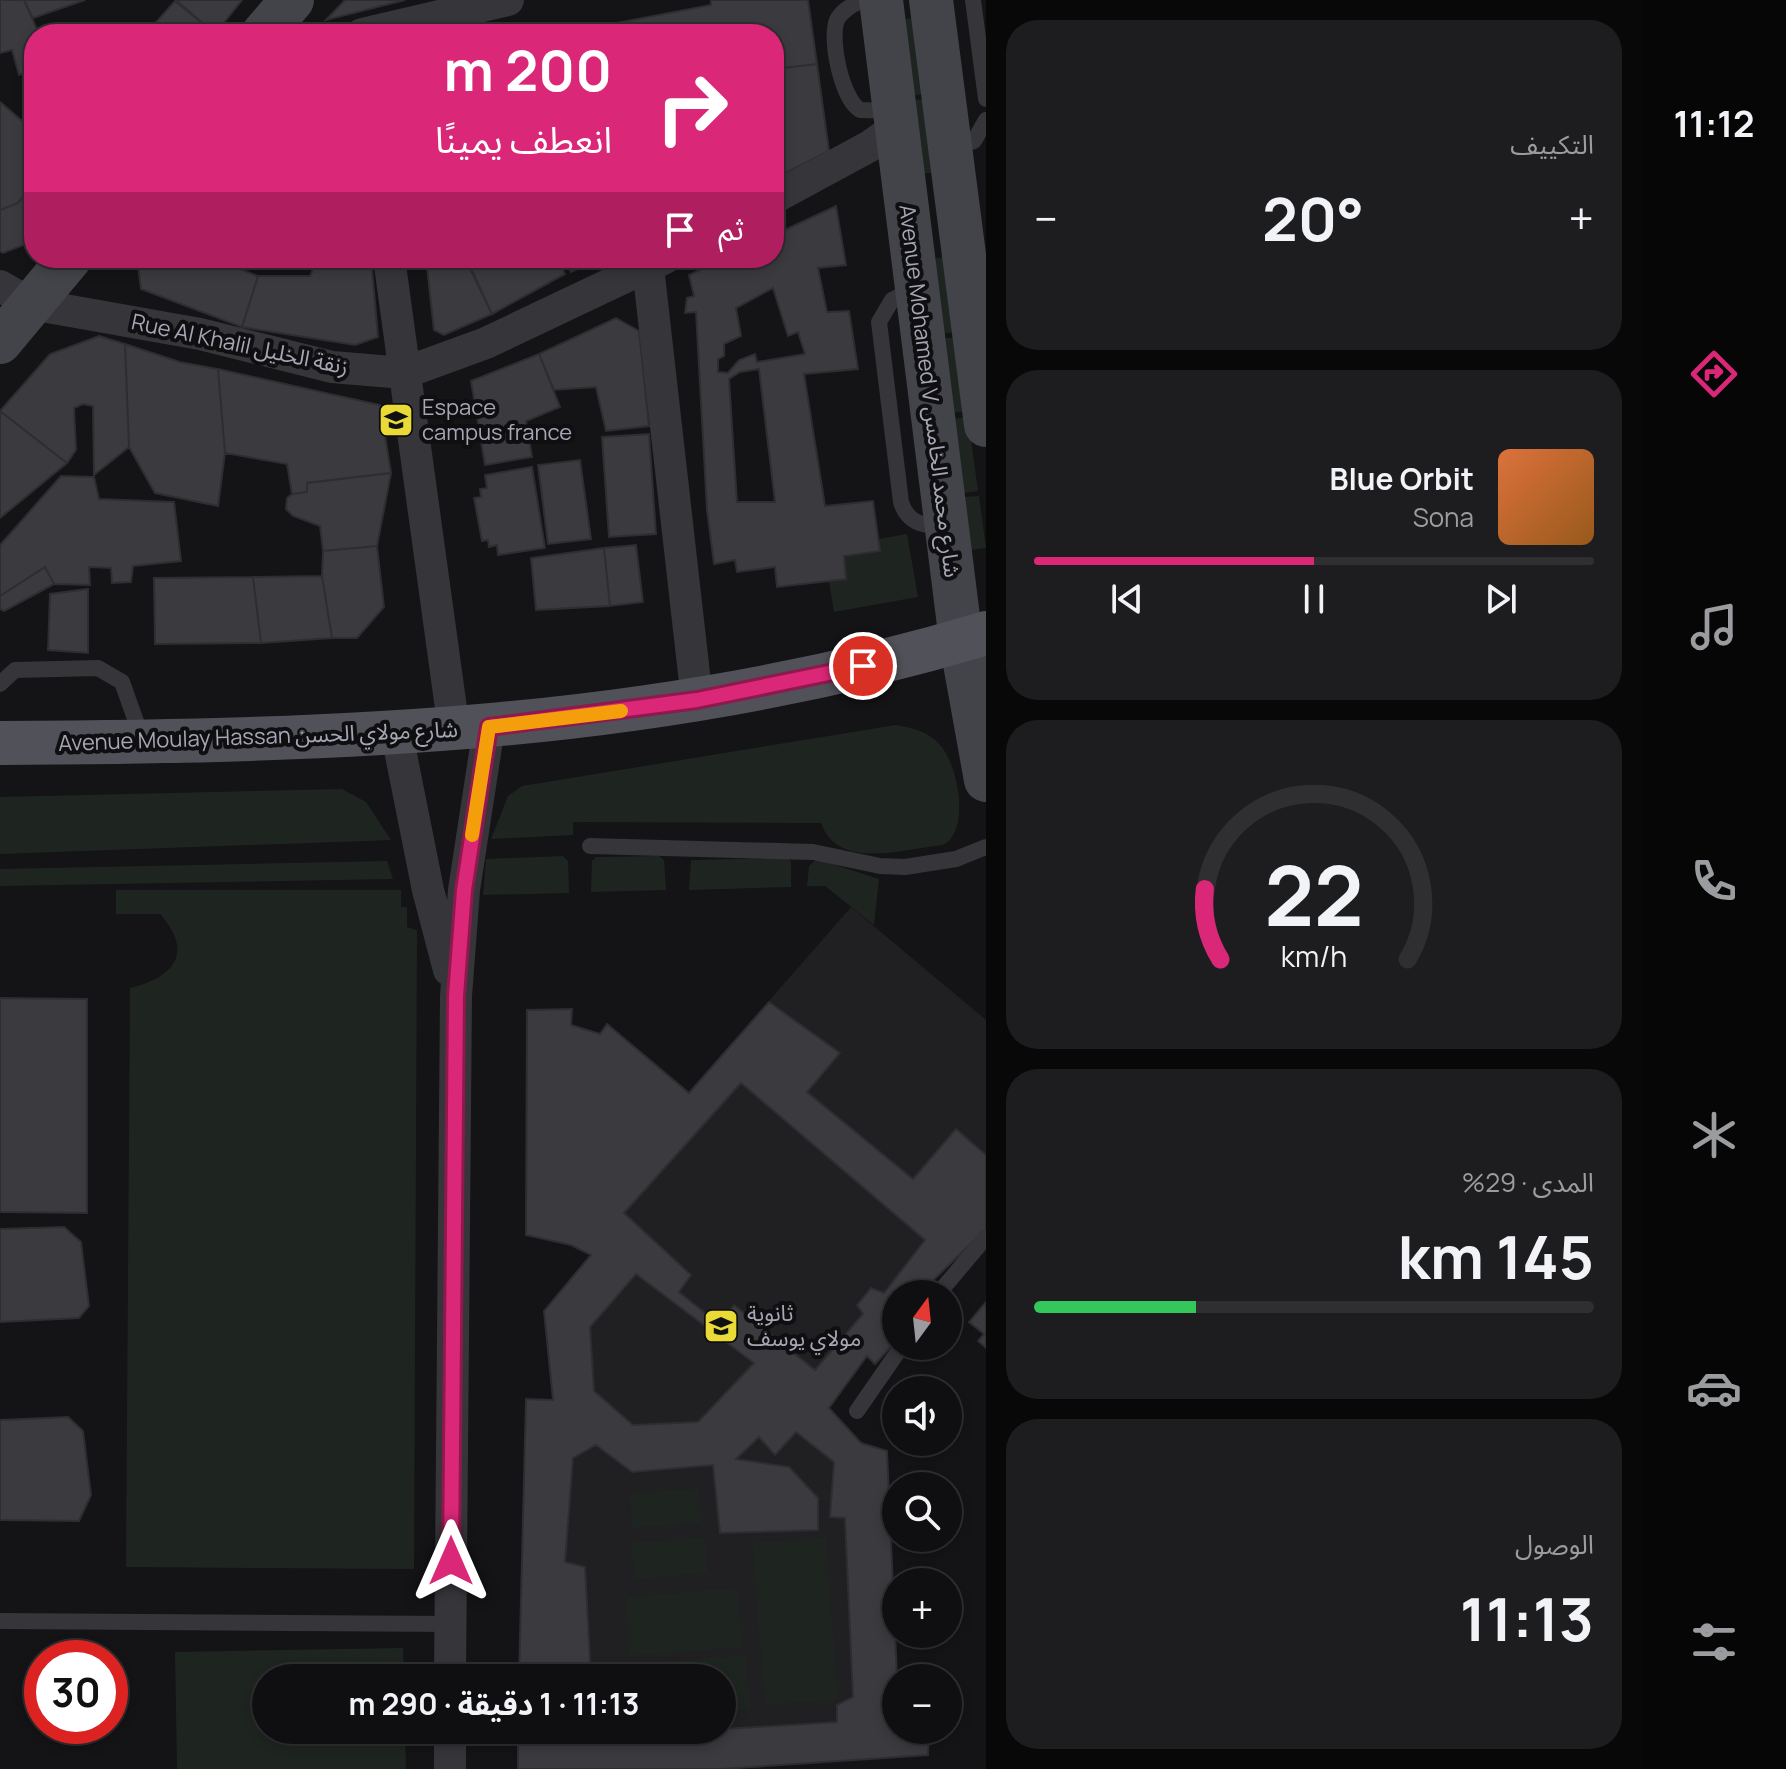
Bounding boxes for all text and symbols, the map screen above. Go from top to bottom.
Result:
text: 200 m [443,31,612,108]
icon: right [640,56,744,160]
text: 11:12 [1673,99,1755,148]
text: انعطف يمينًا [435,115,612,164]
text: التكييف [1510,126,1594,162]
text: 20° [1262,177,1364,259]
text: − [1034,188,1058,248]
text: + [1569,188,1594,248]
street label: Avenue Mohamed V شارع محمد الخامس [890,203,968,579]
icon: arrive [658,208,702,252]
text: ثم [718,208,744,249]
street label: Rue Al Khalil زنقة الخليل [129,306,351,382]
icon: directions [1686,346,1742,402]
place label: Espace campus france [422,392,572,447]
school or university icon: Espace campus france [377,401,415,439]
text: Blue Orbit [1329,458,1474,499]
text: Sona [1413,499,1474,535]
icon: previous [1105,577,1149,621]
icon: pause [1292,577,1336,621]
icon: next [1479,577,1523,621]
icon: music [1686,599,1742,655]
pin [829,632,897,700]
icon: arrive [841,644,885,688]
street label: Avenue Moulay Hassan شارع مولاي الحسن [58,714,458,760]
text: 22 [1264,837,1364,951]
icon: phone [1686,853,1742,909]
text: km/h [1281,938,1347,977]
icon: climate [1686,1107,1742,1163]
text: المدى · 29% [1462,1164,1594,1200]
text: 145 km [1398,1215,1594,1297]
north arrow [882,1280,962,1360]
map controls [882,1280,962,1744]
place label: ثانوية مولاي يوسف [747,1298,861,1355]
school or university icon: ثانوية مولاي يوسف [702,1307,740,1345]
icon: car [1686,1360,1742,1416]
button: sound [882,1376,962,1456]
button: search [882,1472,962,1552]
position arrow [409,1519,493,1603]
text: الوصول [1515,1526,1594,1562]
button: + [882,1568,962,1648]
text: 11:13 [1460,1577,1594,1659]
icon: filters [1686,1614,1742,1670]
speed limit sign: 30 [24,1640,128,1744]
button: − [882,1664,962,1744]
text: 11:13 · 1 دقيقة · 290 m [348,1683,640,1724]

